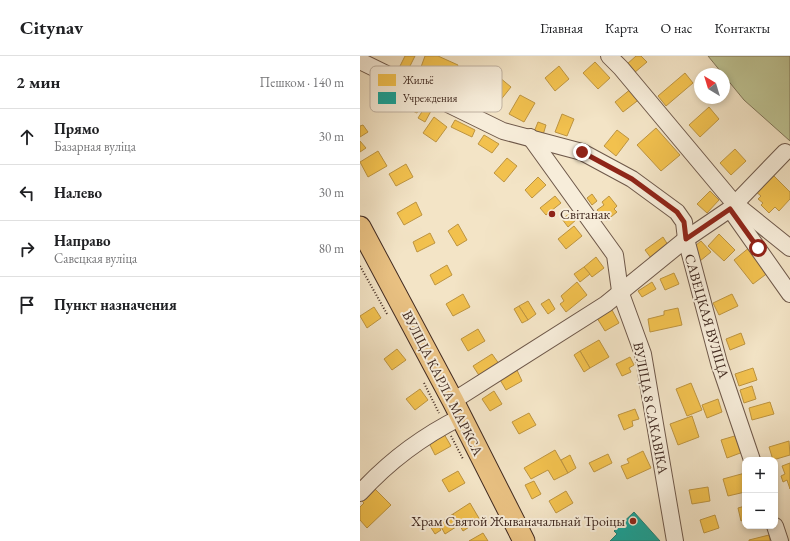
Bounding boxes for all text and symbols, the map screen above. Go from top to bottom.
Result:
text: Citynav [20,15,83,40]
text: Главная [540,19,583,37]
text: Карта [605,19,638,37]
text: О нас [660,19,692,37]
text: Контакты [714,19,770,37]
legend [370,66,502,112]
north arrow [694,68,730,104]
text: 2 мин [16,71,60,93]
text: Жильё [402,73,434,87]
text: Пешком · 140 m [260,74,344,91]
text: Учреждения [402,91,458,105]
text: Прямо [54,119,99,138]
icon: ahead [16,126,38,148]
text: 30 m [319,128,344,145]
text: Базарная вуліца [54,138,136,155]
route end [573,143,591,161]
icon: left [16,182,38,204]
text: Налево [54,183,102,202]
text: 30 m [319,184,344,201]
place label: Світанак [560,205,611,223]
marker: Світанак [547,209,557,219]
text: Направо [54,231,111,250]
icon: right [16,238,38,260]
route start [749,239,767,257]
text: 80 m [319,240,344,257]
text: Савецкая вуліца [54,250,137,267]
street label: САВЕЦКАЯ ВУЛІЦА [681,252,734,381]
icon: arrive [16,294,38,316]
text: Пункт назначения [54,295,177,314]
street label: ВУЛІЦА КАРЛА МАРКСА [399,307,488,459]
street label: ВУЛІЦА 8 САКАВІКА [629,340,673,476]
map controls [742,457,778,529]
button: + [742,457,778,493]
button: − [742,493,778,529]
place label: Храм Святой Жываначальнай Троіцы [410,512,625,530]
marker: Храм Святой Жываначальнай Троіцы [628,516,638,526]

